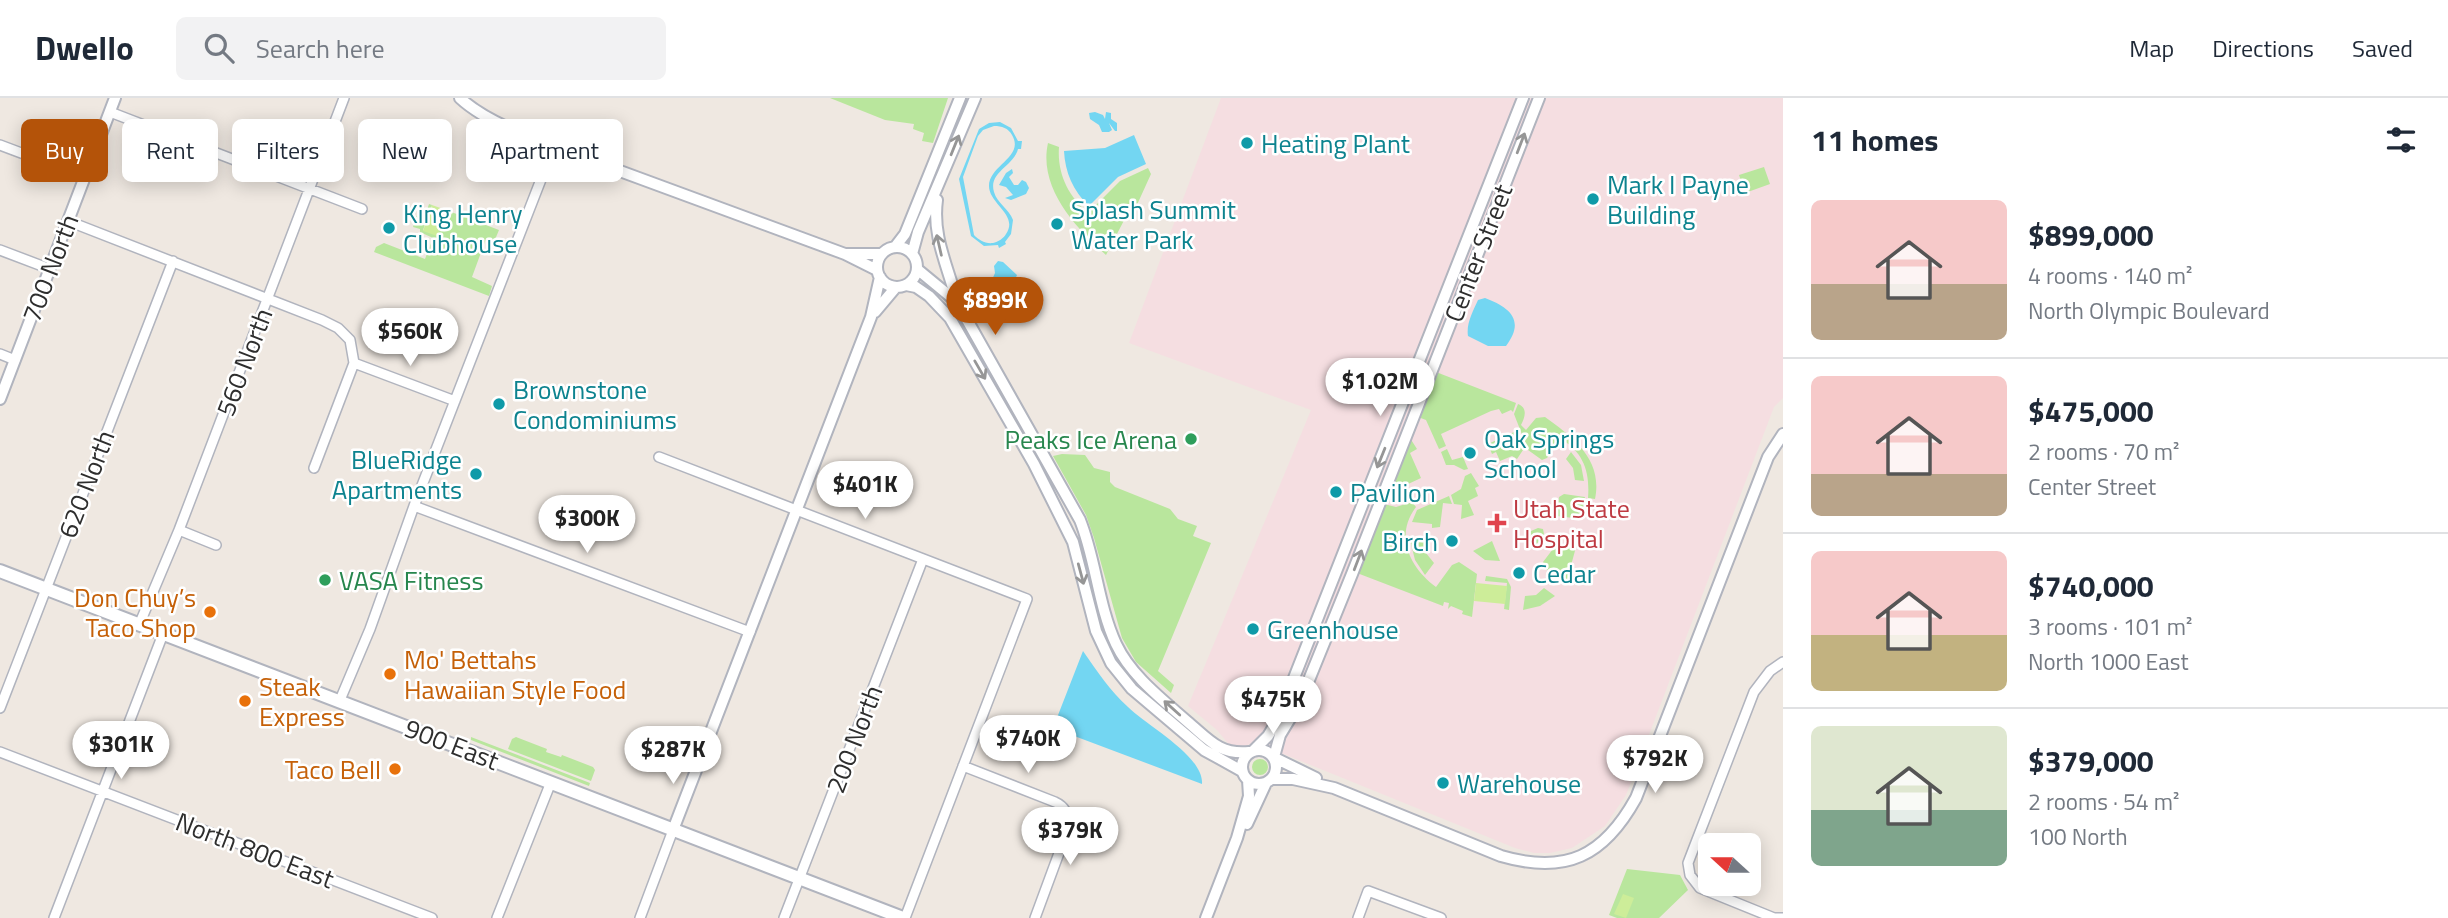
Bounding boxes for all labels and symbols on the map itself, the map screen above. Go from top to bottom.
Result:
place label: Heating Plant [1261,124,1410,163]
one-way arrow [1516,132,1529,154]
one-way arrow [950,135,963,157]
marker: Heating Plant [1239,135,1255,151]
place label: Mark I Payne Building [1607,165,1749,234]
street label: Center Street [1434,178,1522,328]
place label: Splash Summit Water Park [1071,190,1236,259]
marker: Mark I Payne Building [1585,191,1601,207]
place label: King Henry Clubhouse [403,194,523,263]
street label: 700 North [12,208,88,328]
marker: Splash Summit Water Park [1049,216,1065,232]
marker: King Henry Clubhouse [381,220,397,236]
one-way arrow [932,234,946,257]
pin: $899K [946,278,1044,337]
street label: 560 North [206,302,282,422]
pin: $560K [361,308,459,368]
pin: $1.02M [1323,358,1437,418]
one-way arrow [973,360,987,380]
place label: Brownstone Condominiums [513,370,677,439]
marker: Brownstone Condominiums [491,396,507,412]
place label: Oak Springs School [1484,419,1614,488]
place label: Peaks Ice Arena [1005,420,1177,459]
street label: 620 North [48,424,124,544]
marker: Peaks Ice Arena [1183,431,1199,447]
place label: BlueRidge Apartments [332,440,462,509]
marker: Oak Springs School [1462,445,1478,461]
one-way arrow [1374,447,1387,468]
pin: $401K [816,462,914,521]
marker: BlueRidge Apartments [468,466,484,482]
place label: Pavilion [1350,473,1436,512]
marker: Pavilion [1328,484,1344,500]
place label: Utah State Hospital [1513,489,1630,558]
pin: $300K [538,496,636,555]
marker: Utah State Hospital [1487,513,1507,533]
place label: Birch [1382,522,1438,561]
marker: Birch [1444,533,1460,549]
one-way arrow [1352,549,1365,571]
place label: Cedar [1533,554,1596,593]
place label: VASA Fitness [339,561,484,600]
one-way arrow [1075,562,1088,584]
marker: Cedar [1511,565,1527,581]
marker: VASA Fitness [317,572,333,588]
place label: Don Chuy’s Taco Shop [74,578,196,647]
marker: Don Chuy’s Taco Shop [202,604,218,620]
place label: Greenhouse [1267,610,1399,649]
marker: Greenhouse [1245,621,1261,637]
place label: Mo' Bettahs Hawaiian Style Food [404,640,626,709]
marker: Mo' Bettahs Hawaiian Style Food [382,666,398,682]
place label: Steak Express [259,667,345,736]
pin: $475K [1224,676,1322,736]
street label: 200 North [816,679,892,799]
marker: Steak Express [237,693,253,709]
one-way arrow [1164,699,1181,716]
street label: 900 East [399,708,505,780]
pin: $740K [979,716,1077,775]
pin: $301K [72,722,170,781]
pin: $287K [624,726,722,786]
pin: $792K [1606,736,1704,795]
place label: Taco Bell [285,750,381,789]
marker: Taco Bell [387,761,403,777]
place label: Warehouse [1457,764,1581,803]
marker: Warehouse [1435,775,1451,791]
street label: North 800 East [170,802,340,898]
pin: $379K [1021,808,1119,867]
north arrow [1698,833,1760,896]

